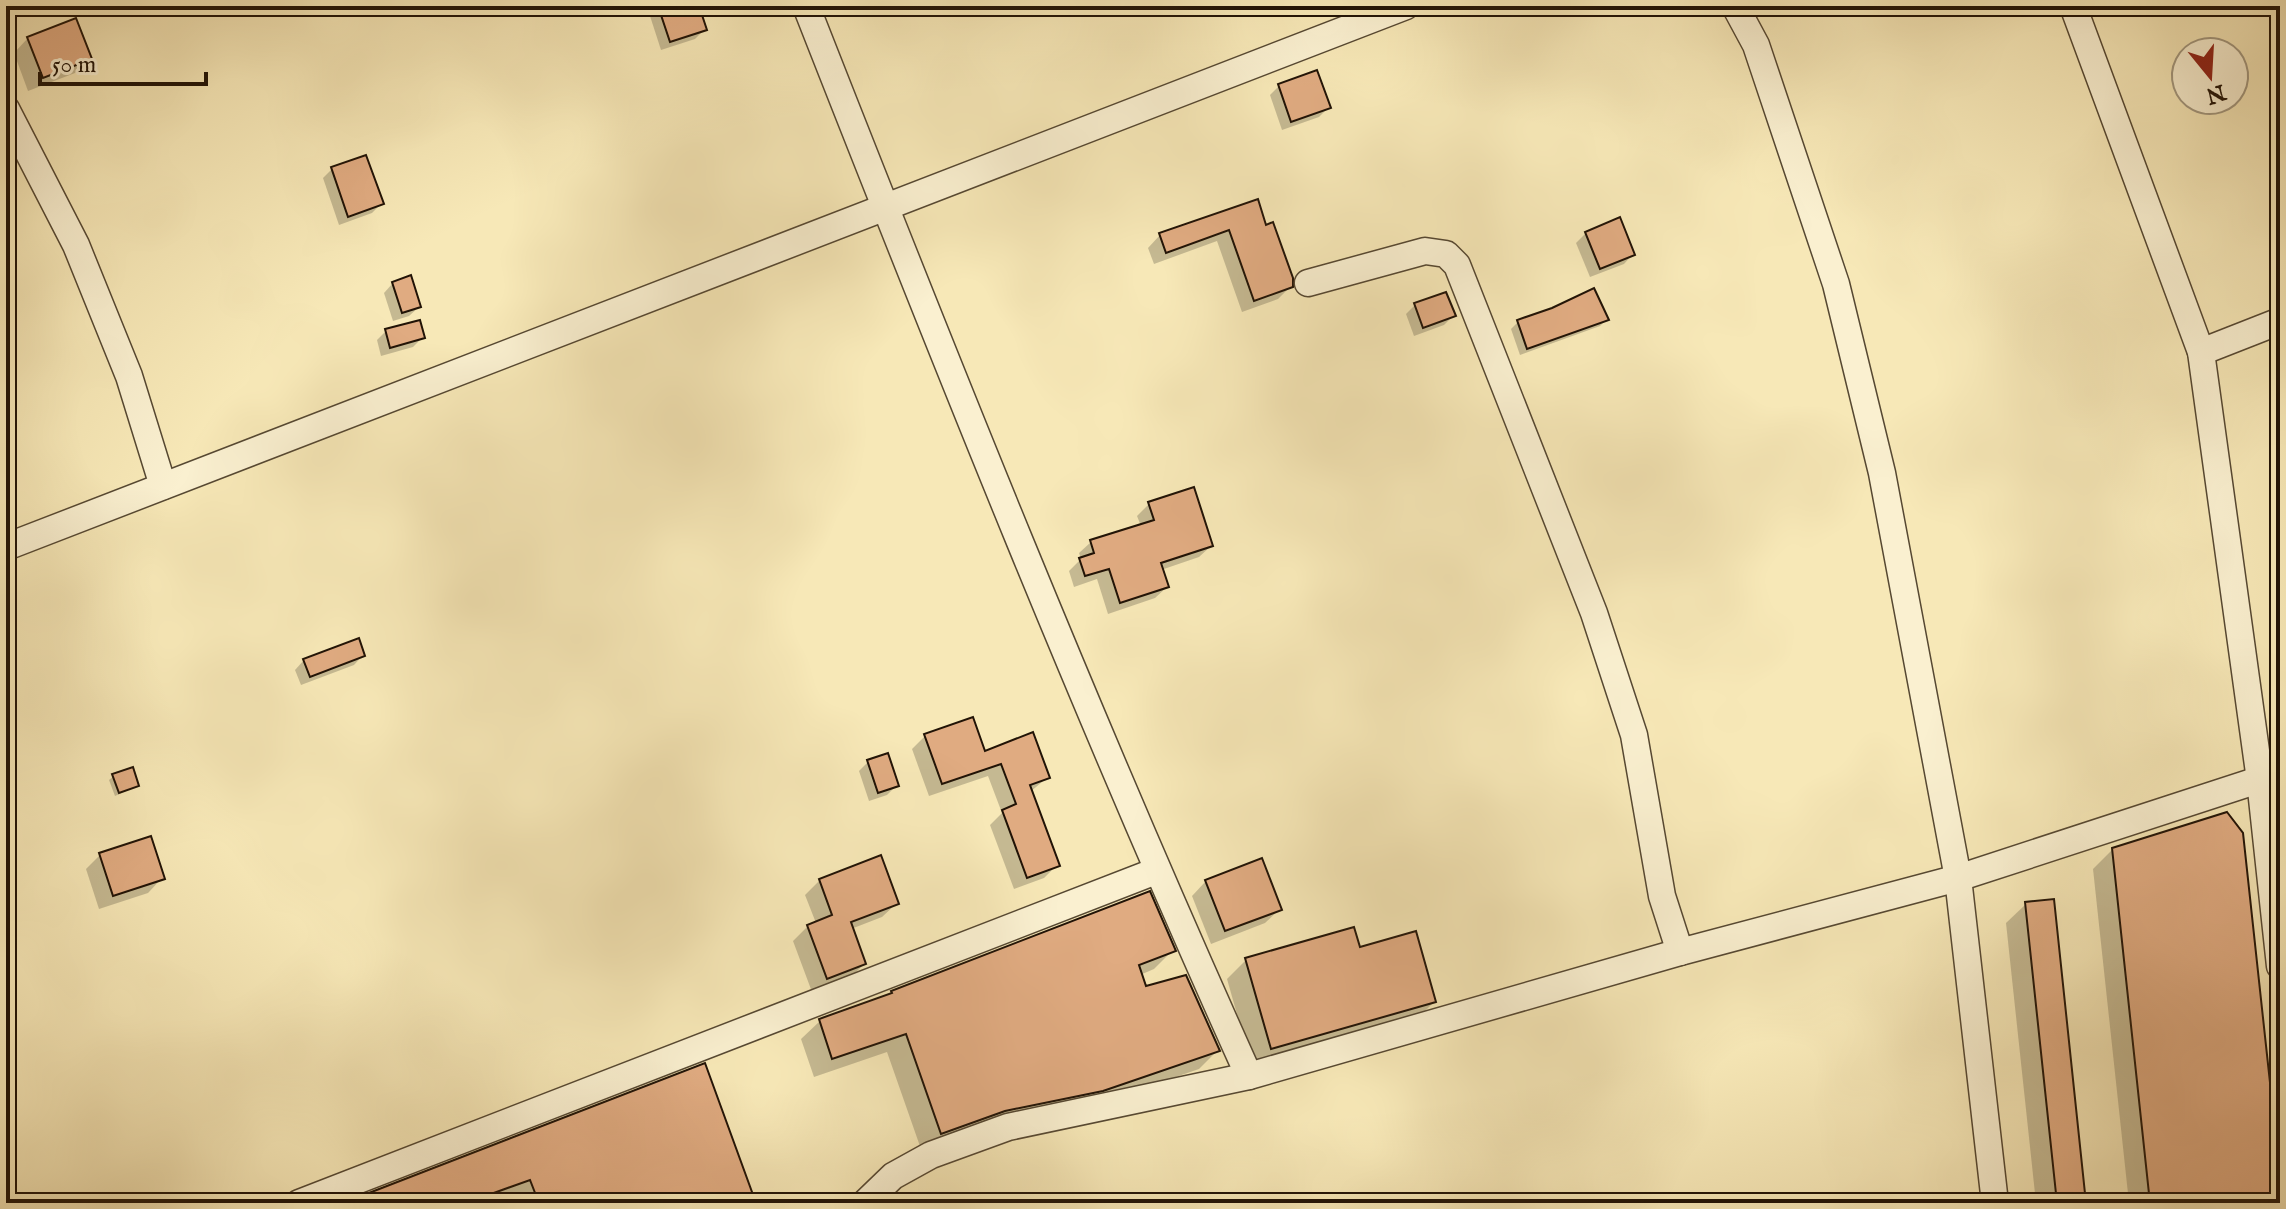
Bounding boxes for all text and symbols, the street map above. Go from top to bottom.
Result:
scale bar [40,36,206,86]
north arrow [2170,36,2250,116]
text: 50 m [52,50,96,81]
text: N [2202,77,2230,109]

